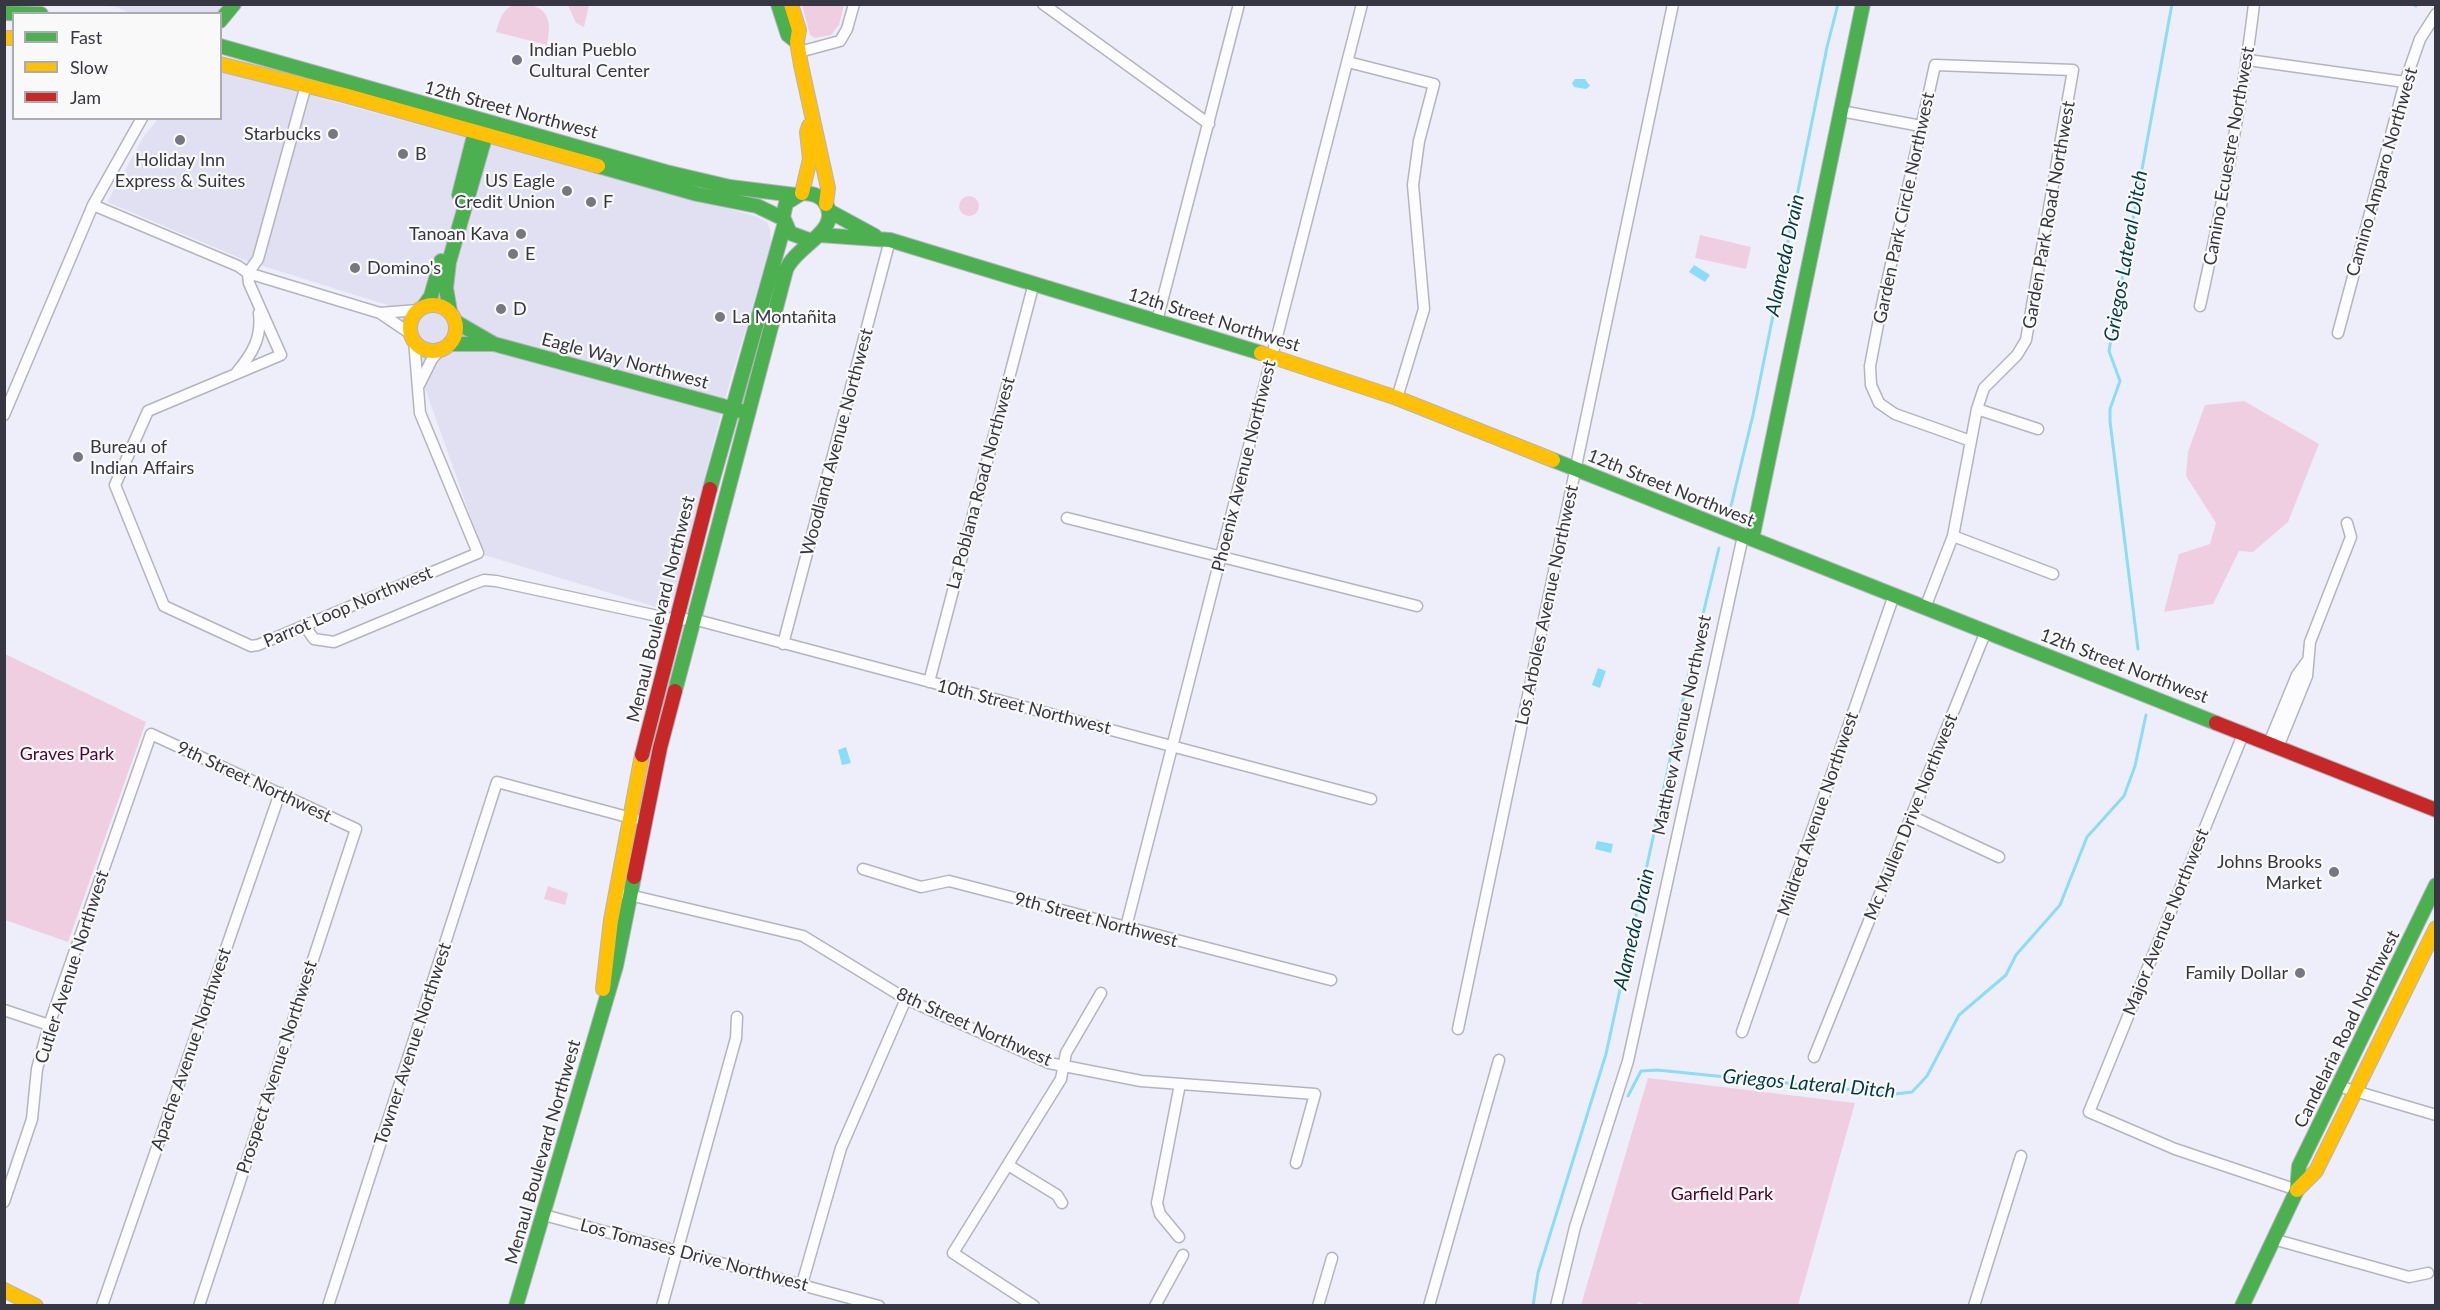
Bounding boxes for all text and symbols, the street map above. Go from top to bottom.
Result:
legend [12,12,222,120]
text: Fast [70,26,102,48]
place label: Indian Pueblo Cultural Center [529,39,650,82]
street label: Camino Ecuestre Northwest [2199,45,2259,267]
marker: Indian Pueblo Cultural Center [510,53,524,67]
text: Slow [70,56,108,78]
street label: Camino Amparo Northwest [2342,65,2422,279]
street label: 12th Street Northwest [422,76,600,144]
text: Jam [70,86,101,108]
street label: Garden Park Circle Northwest [1869,90,1939,326]
street label: Garden Park Road Northwest [2018,99,2080,331]
place label: Starbucks [244,123,321,145]
marker: Starbucks [326,127,340,141]
marker: Holiday Inn Express & Suites [173,133,187,147]
place label: B [415,143,427,165]
marker: B [396,147,410,161]
place label: Holiday Inn Express & Suites [115,149,245,192]
water label: Griegos Lateral Ditch [2099,168,2153,344]
place label: US Eagle Credit Union [454,170,555,213]
marker: US Eagle Credit Union [560,184,574,198]
place label: F [603,191,613,213]
water label: Alameda Drain [1760,192,1810,318]
marker: F [584,195,598,209]
place label: Tanoan Kava [409,223,509,245]
marker: Tanoan Kava [514,227,528,241]
place label: E [525,243,535,265]
marker: E [506,247,520,261]
place label: Domino's [367,257,441,279]
marker: Domino's [348,261,362,275]
street label: 12th Street Northwest [1126,284,1302,356]
place label: D [513,298,527,320]
marker: D [494,302,508,316]
place label: La Montañita [732,306,837,328]
marker: La Montañita [713,310,727,324]
street label: Woodland Avenue Northwest [796,326,878,558]
street label: Eagle Way Northwest [539,328,711,394]
street label: Phoenix Avenue Northwest [1207,358,1281,574]
street label: La Poblana Road Northwest [942,374,1020,592]
place label: Bureau of Indian Affairs [90,436,194,478]
street label: 12th Street Northwest [1584,445,1758,531]
marker: Bureau of Indian Affairs [71,450,85,464]
street label: Los Arboles Avenue Northwest [1511,483,1583,727]
street label: Menaul Boulevard Northwest [622,494,700,724]
street label: Parrot Loop Northwest [260,562,436,652]
street label: Matthew Avenue Northwest [1648,613,1716,837]
street label: 12th Street Northwest [2037,624,2211,708]
street label: 10th Street Northwest [935,675,1113,739]
street label: Mildred Avenue Northwest [1773,709,1863,919]
street label: Mc Mullen Drive Northwest [1860,711,1962,923]
street label: 9th Street Northwest [173,737,335,827]
park label: Graves Park [20,743,114,765]
street label: Major Avenue Northwest [2119,825,2213,1019]
place label: Johns Brooks Market [2217,851,2322,894]
marker: Johns Brooks Market [2327,865,2341,879]
water label: Alameda Drain [1608,866,1660,992]
street label: Cutler Avenue Northwest [31,868,113,1066]
street label: 9th Street Northwest [1012,888,1180,952]
street label: Candelaria Road Northwest [2290,927,2404,1131]
street label: Towner Avenue Northwest [370,940,456,1148]
street label: Apache Avenue Northwest [146,945,236,1153]
street label: Prospect Avenue Northwest [232,958,322,1176]
place label: Family Dollar [2185,962,2288,984]
marker: Family Dollar [2293,966,2307,980]
street label: 8th Street Northwest [893,983,1055,1071]
street label: Menaul Boulevard Northwest [501,1037,585,1267]
water label: Griegos Lateral Ditch [1721,1064,1897,1104]
park label: Garfield Park [1671,1183,1773,1205]
street label: Los Tomases Drive Northwest [578,1214,810,1296]

